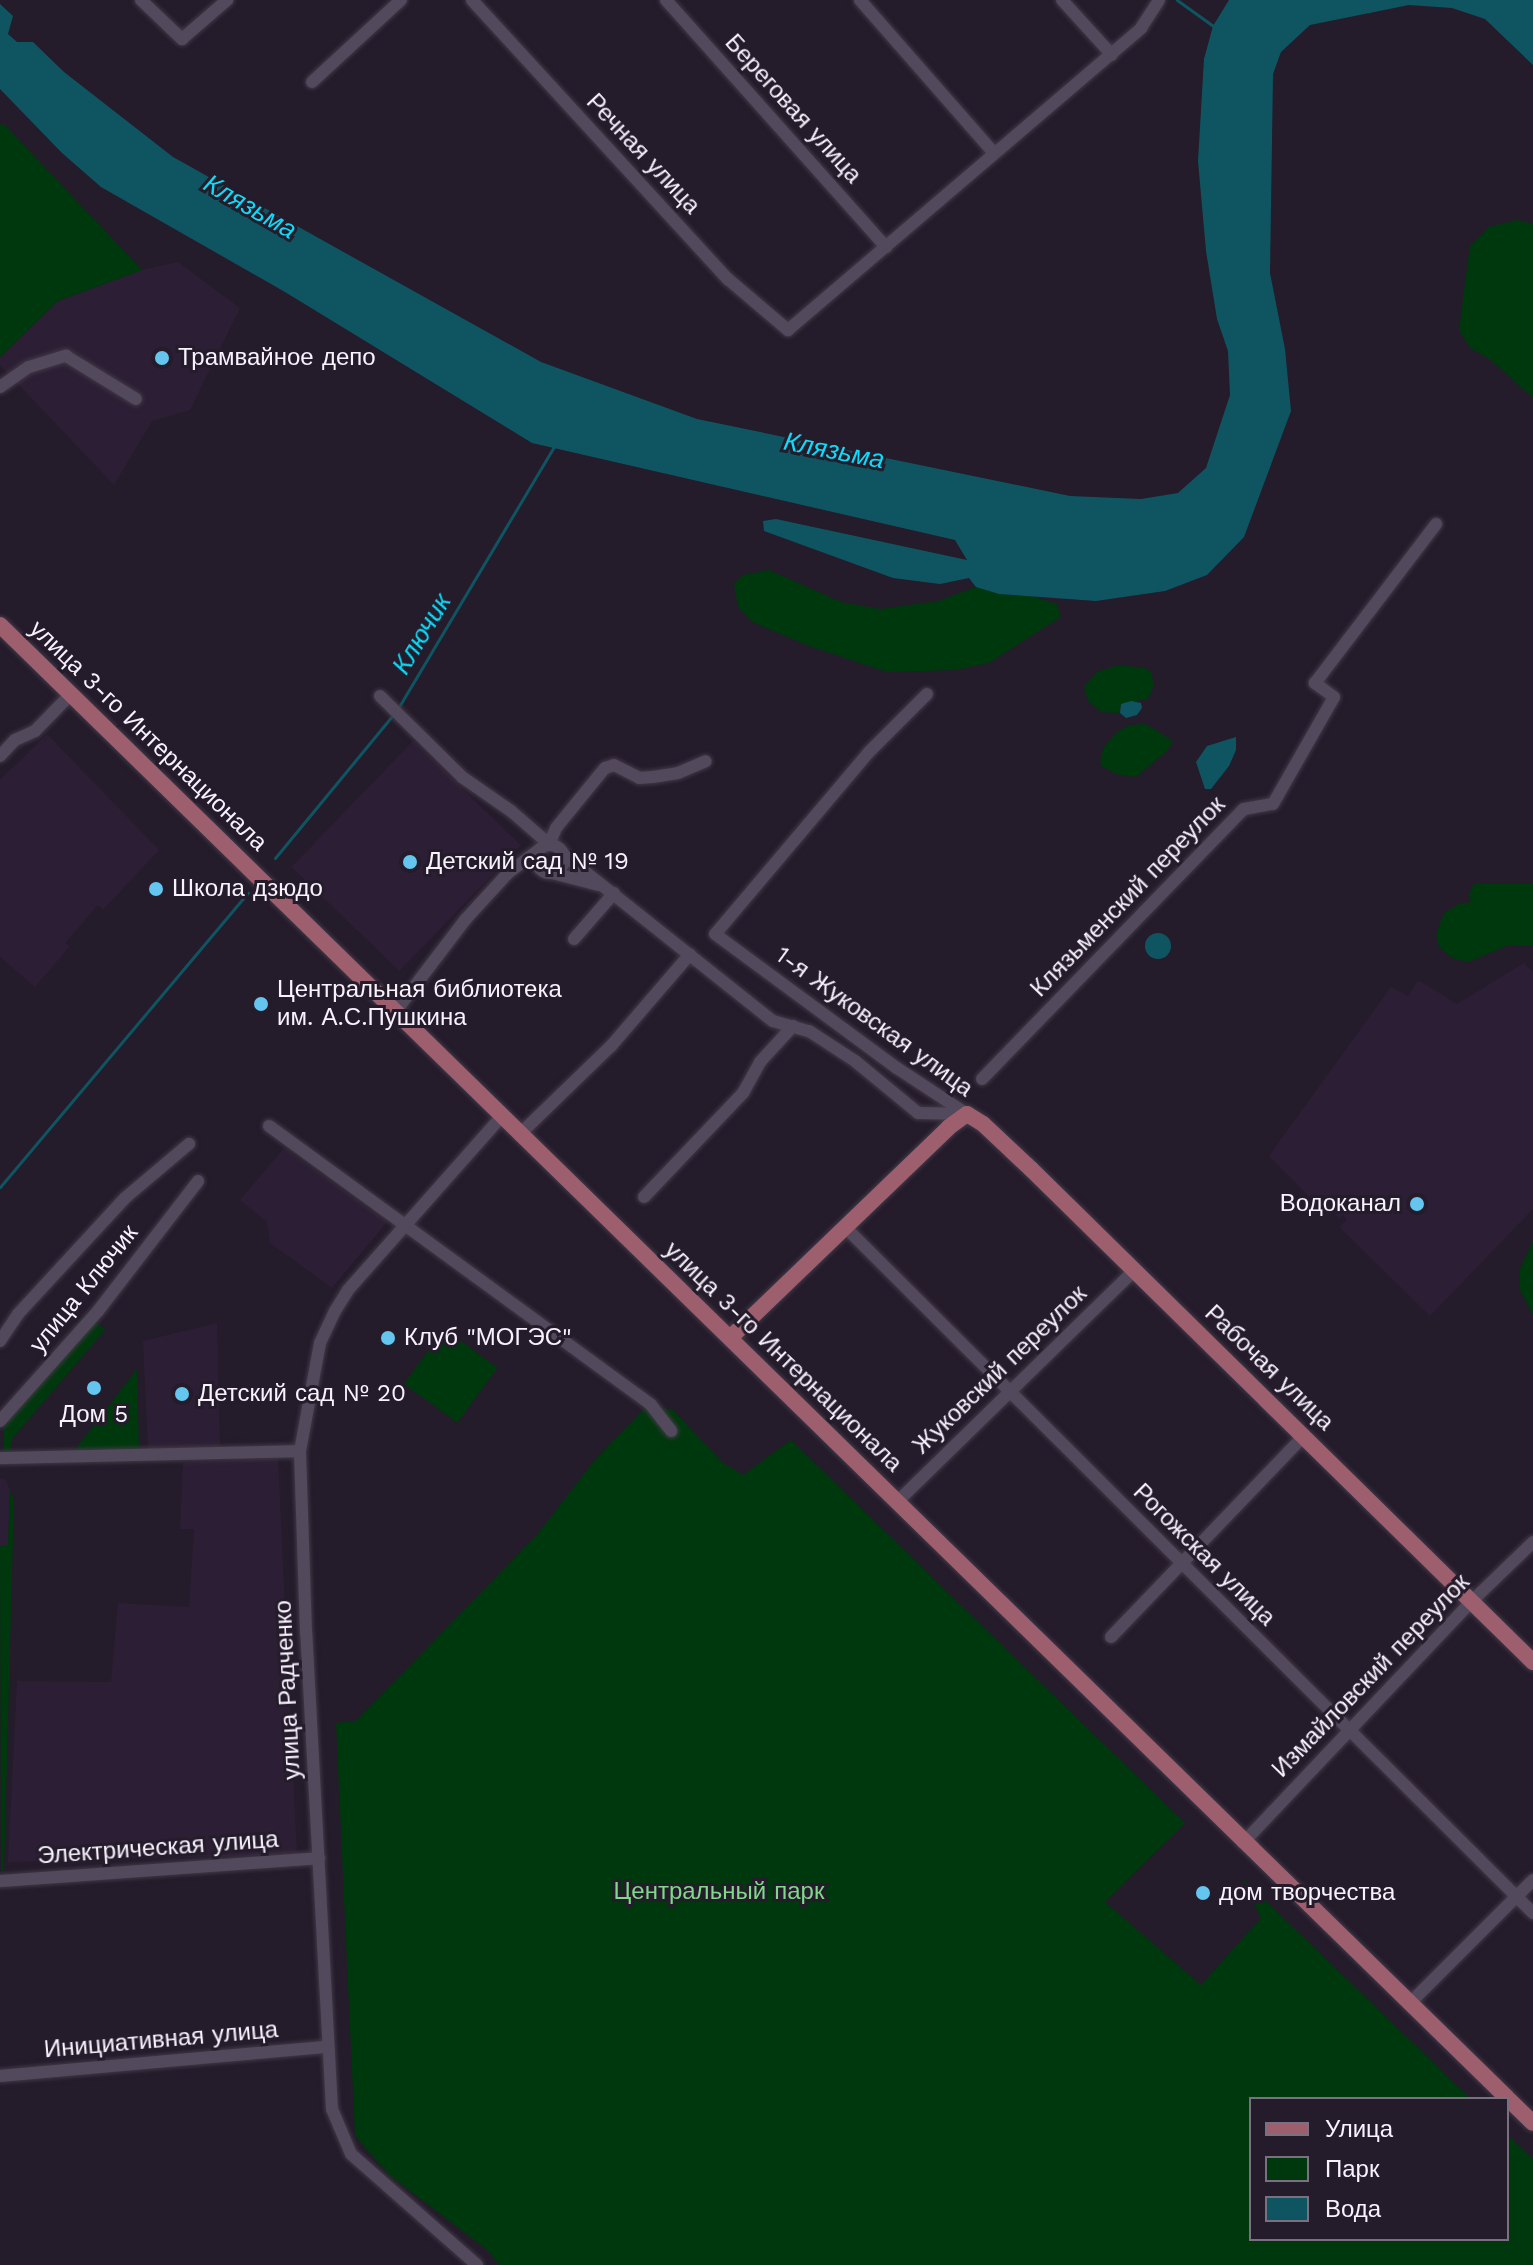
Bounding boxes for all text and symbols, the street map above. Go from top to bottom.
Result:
street label: Береговая улица [719,29,867,189]
street label: Речная улица [580,88,706,220]
water label: Клязьма [198,168,302,246]
place label: Трамвайное депо [178,344,376,372]
marker: Трамвайное депо [153,349,171,367]
water label: Клязьма [781,426,887,476]
water label: Ключик [386,588,458,680]
street label: улица 3-го Интернационала [23,615,273,857]
street label: Клязьменский переулок [1025,791,1231,1003]
place label: Детский сад № 19 [426,848,629,876]
marker: Детский сад № 19 [401,853,419,871]
place label: Школа дзюдо [172,875,323,903]
marker: Школа дзюдо [147,880,165,898]
street label: 1-я Жуковская улица [770,941,978,1103]
place label: Центральная библиотека им. А.С.Пушкина [277,976,562,1032]
marker: Центральная библиотека им. А.С.Пушкина [252,995,270,1013]
place label: Водоканал [1280,1190,1401,1218]
marker: Водоканал [1408,1195,1426,1213]
street label: улица Ключик [24,1219,144,1359]
street label: улица 3-го Интернационала [658,1236,908,1478]
street label: Жуковский переулок [907,1280,1093,1460]
street label: Рабочая улица [1199,1299,1339,1437]
place label: Клуб "МОГЭС" [404,1324,572,1352]
marker: Клуб "МОГЭС" [379,1329,397,1347]
marker: Дом 5 [85,1379,103,1397]
place label: Детский сад № 20 [198,1380,406,1408]
marker: Детский сад № 20 [173,1385,191,1403]
place label: Дом 5 [60,1401,128,1429]
street label: Рогожская улица [1127,1478,1281,1632]
street label: Измайловский переулок [1266,1568,1476,1784]
street label: улица Радченко [269,1599,307,1781]
street label: Электрическая улица [36,1825,280,1871]
park label: Центральный парк [614,1878,824,1906]
place label: дом творчества [1219,1879,1395,1907]
marker: дом творчества [1194,1884,1212,1902]
street label: Инициативная улица [43,2015,279,2065]
legend [1249,2097,1509,2241]
text: Улица [1325,2115,1393,2143]
text: Парк [1325,2155,1379,2183]
text: Вода [1325,2195,1381,2223]

